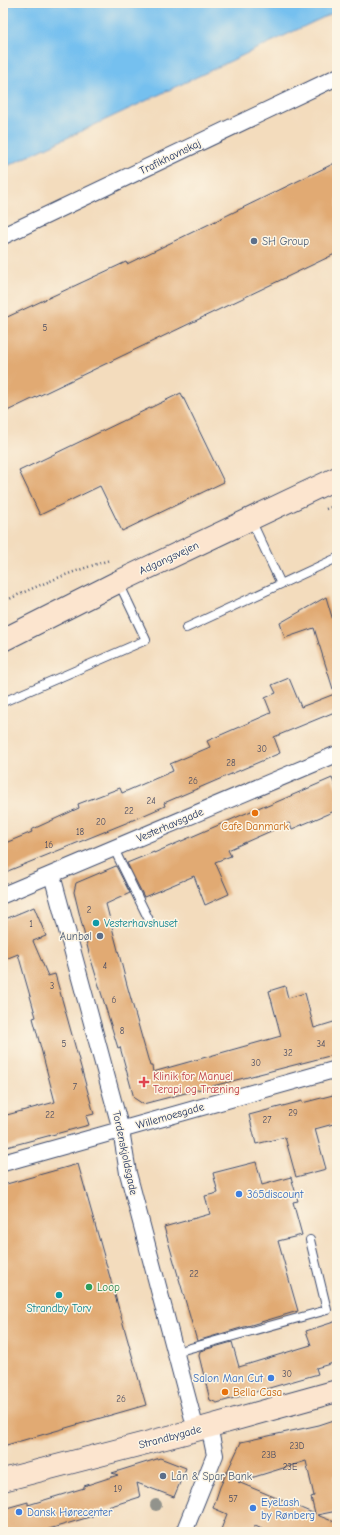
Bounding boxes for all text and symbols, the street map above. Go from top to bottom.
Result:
street label: Trafikhavnskaj [137,137,203,177]
place label: SH Group [262,235,309,248]
marker: SH Group [249,236,259,246]
house number: 5 [43,323,48,333]
street label: Adgangsvejen [137,539,201,577]
house number: 30 [257,744,267,754]
house number: 28 [226,758,236,768]
house number: 26 [188,776,198,786]
house number: 24 [146,796,156,806]
street label: Vesterhavsgade [135,805,206,845]
house number: 22 [124,806,134,816]
marker: Cafe Danmark [250,808,260,818]
house number: 20 [96,817,106,827]
place label: Cafe Danmark [221,820,289,833]
house number: 18 [76,827,84,837]
house number: 16 [45,840,53,850]
house number: 2 [87,905,92,915]
place label: Vesterhavshuset [104,917,178,930]
marker: Vesterhavshuset [91,918,101,928]
house number: 1 [29,919,33,929]
place label: Aunbøl [60,930,92,943]
marker: Aunbøl [95,931,105,941]
house number: 4 [103,961,107,971]
house number: 3 [50,981,54,991]
house number: 6 [112,995,117,1005]
house number: 8 [120,1026,125,1036]
house number: 5 [62,1039,67,1049]
house number: 34 [317,1039,325,1049]
house number: 32 [283,1048,293,1058]
house number: 30 [251,1058,261,1068]
place label: Klinik for Manuel Terapi og Træning [153,1070,240,1096]
marker: Klinik for Manuel Terapi og Træning [138,1076,150,1088]
house number: 7 [73,1082,78,1092]
street label: Willemoesgade [134,1100,206,1132]
house number: 29 [288,1108,298,1118]
house number: 22 [45,1110,55,1120]
street label: Tordenskjoldsgade [110,1110,140,1197]
house number: 27 [263,1115,272,1125]
place label: 365discount [247,1188,304,1201]
marker: 365discount [234,1189,244,1199]
house number: 22 [189,1269,199,1279]
place label: Loop [97,1281,120,1294]
marker: Loop [84,1282,94,1292]
marker: Strandby Torv [54,1290,64,1300]
place label: Strandby Torv [27,1302,92,1315]
house number: 30 [282,1369,292,1379]
place label: Salon Man Cut [193,1372,264,1385]
marker: Salon Man Cut [266,1373,276,1383]
place label: Bella Casa [233,1386,282,1399]
marker: Bella Casa [220,1387,230,1397]
house number: 26 [116,1394,126,1404]
street label: Strandbygade [137,1422,203,1452]
house number: 23D [290,1441,305,1451]
house number: 23B [262,1450,277,1460]
house number: 23E [283,1462,298,1472]
place label: Lån & Spar Bank [171,1470,253,1483]
marker: Lån & Spar Bank [158,1471,168,1481]
house number: 19 [114,1484,122,1494]
house number: 57 [228,1494,238,1504]
place label: EyeLash by Rønberg [261,1496,315,1522]
marker: EyeLash by Rønberg [248,1503,258,1513]
place label: Dansk Hørecenter [27,1506,113,1519]
marker: Dansk Hørecenter [14,1507,24,1517]

